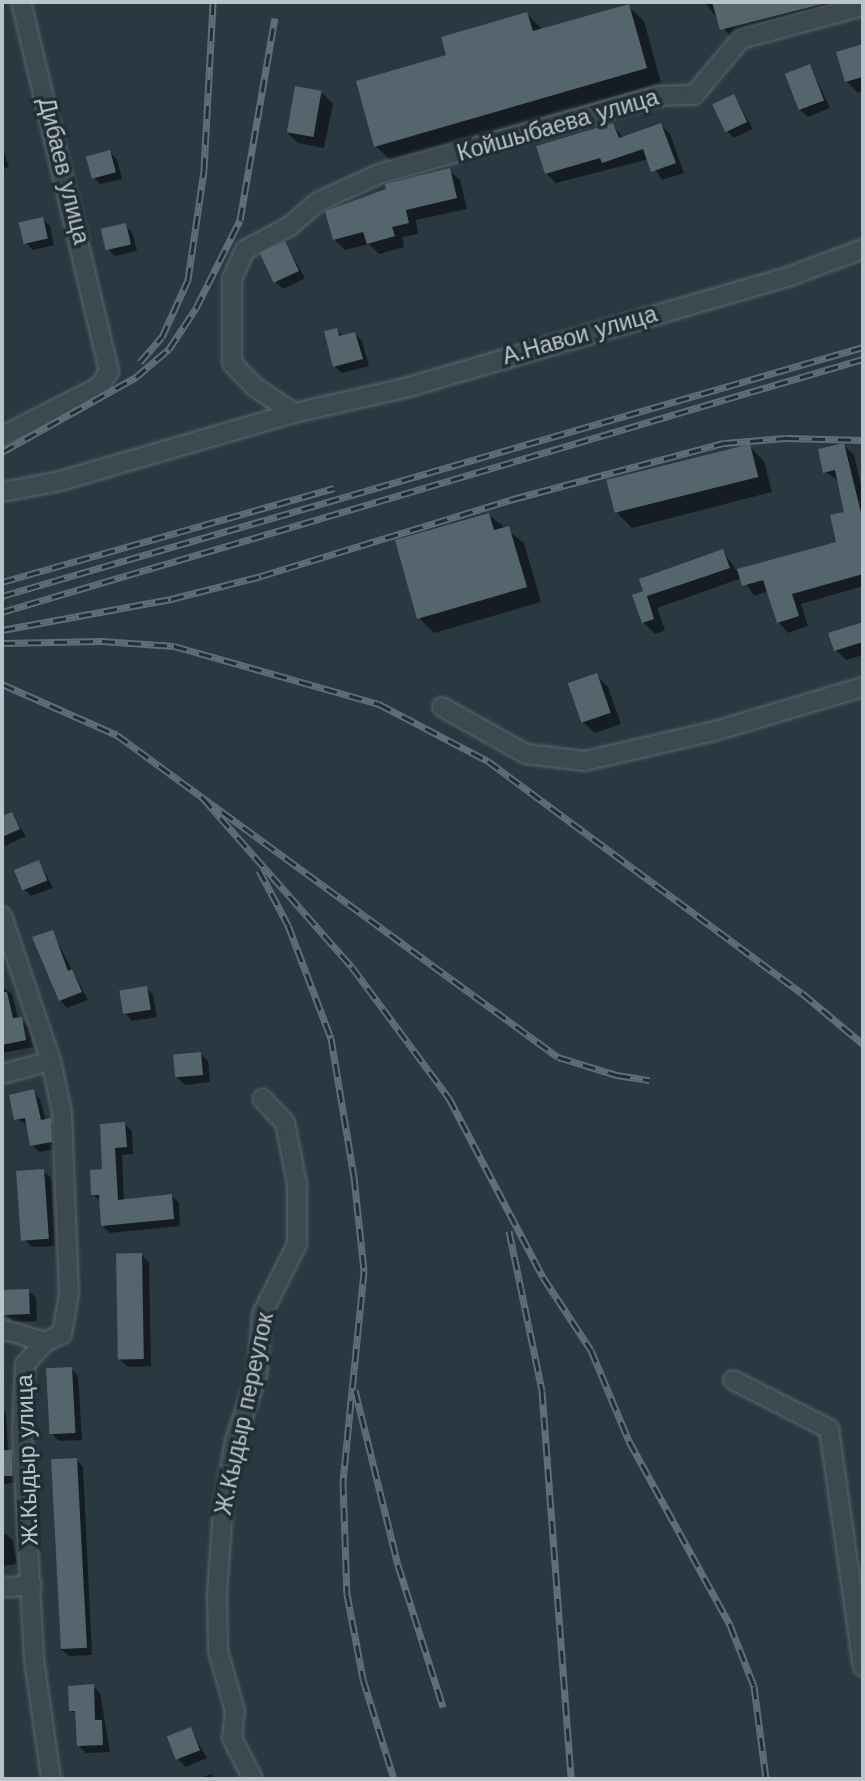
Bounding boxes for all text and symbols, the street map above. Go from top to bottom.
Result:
street label: Койшыбаева улица [454,84,662,168]
street label: Дибаев улица [31,95,95,247]
street label: А.Навои улица [500,301,660,371]
street label: Ж.Кыдыр переулок [210,1310,280,1518]
street label: Ж.Кыдыр улица [11,1374,45,1546]

